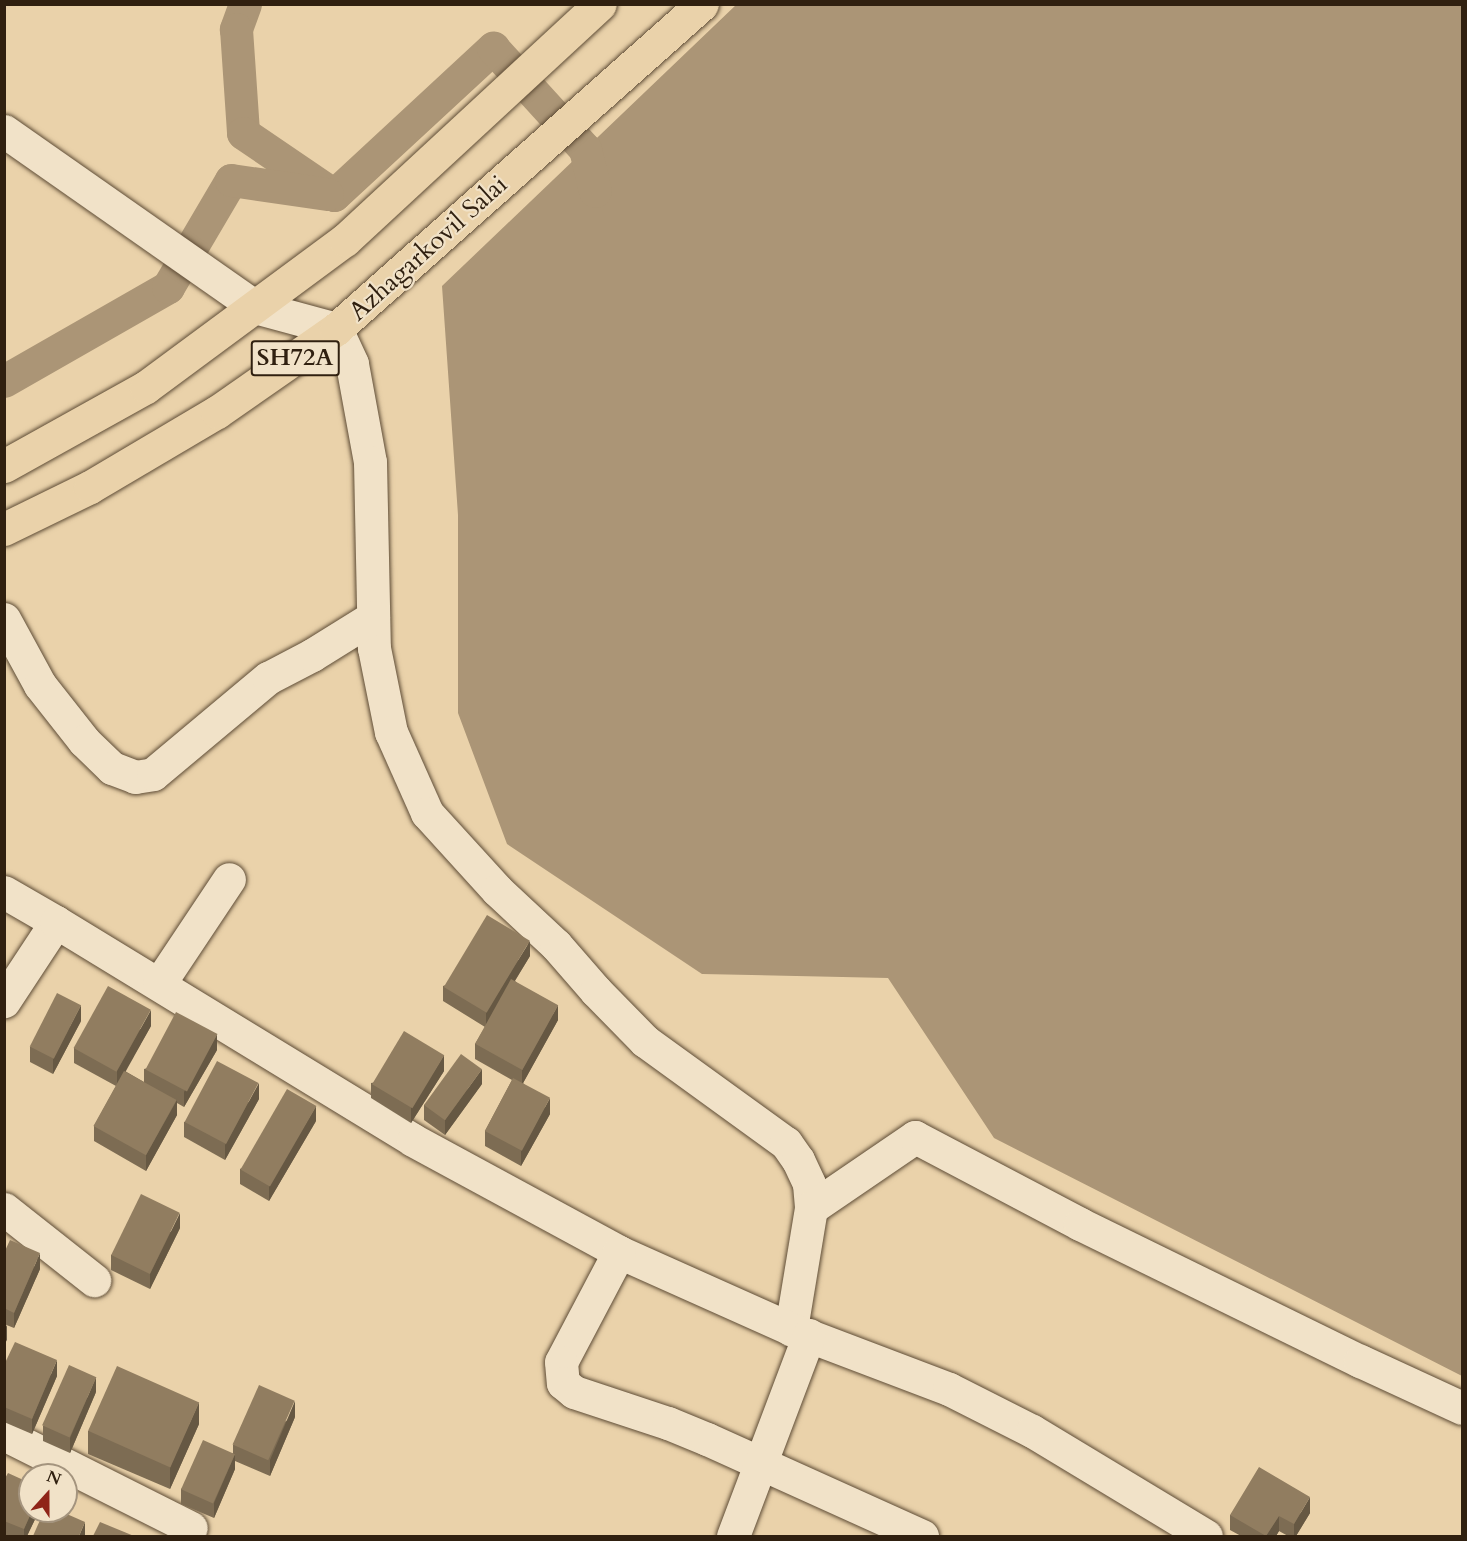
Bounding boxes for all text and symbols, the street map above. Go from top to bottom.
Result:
street label: Azhagarkovil Salai [342,169,514,327]
road number: SH72A [250,337,340,379]
north arrow [18,1463,78,1523]
text: N [43,1465,64,1491]

